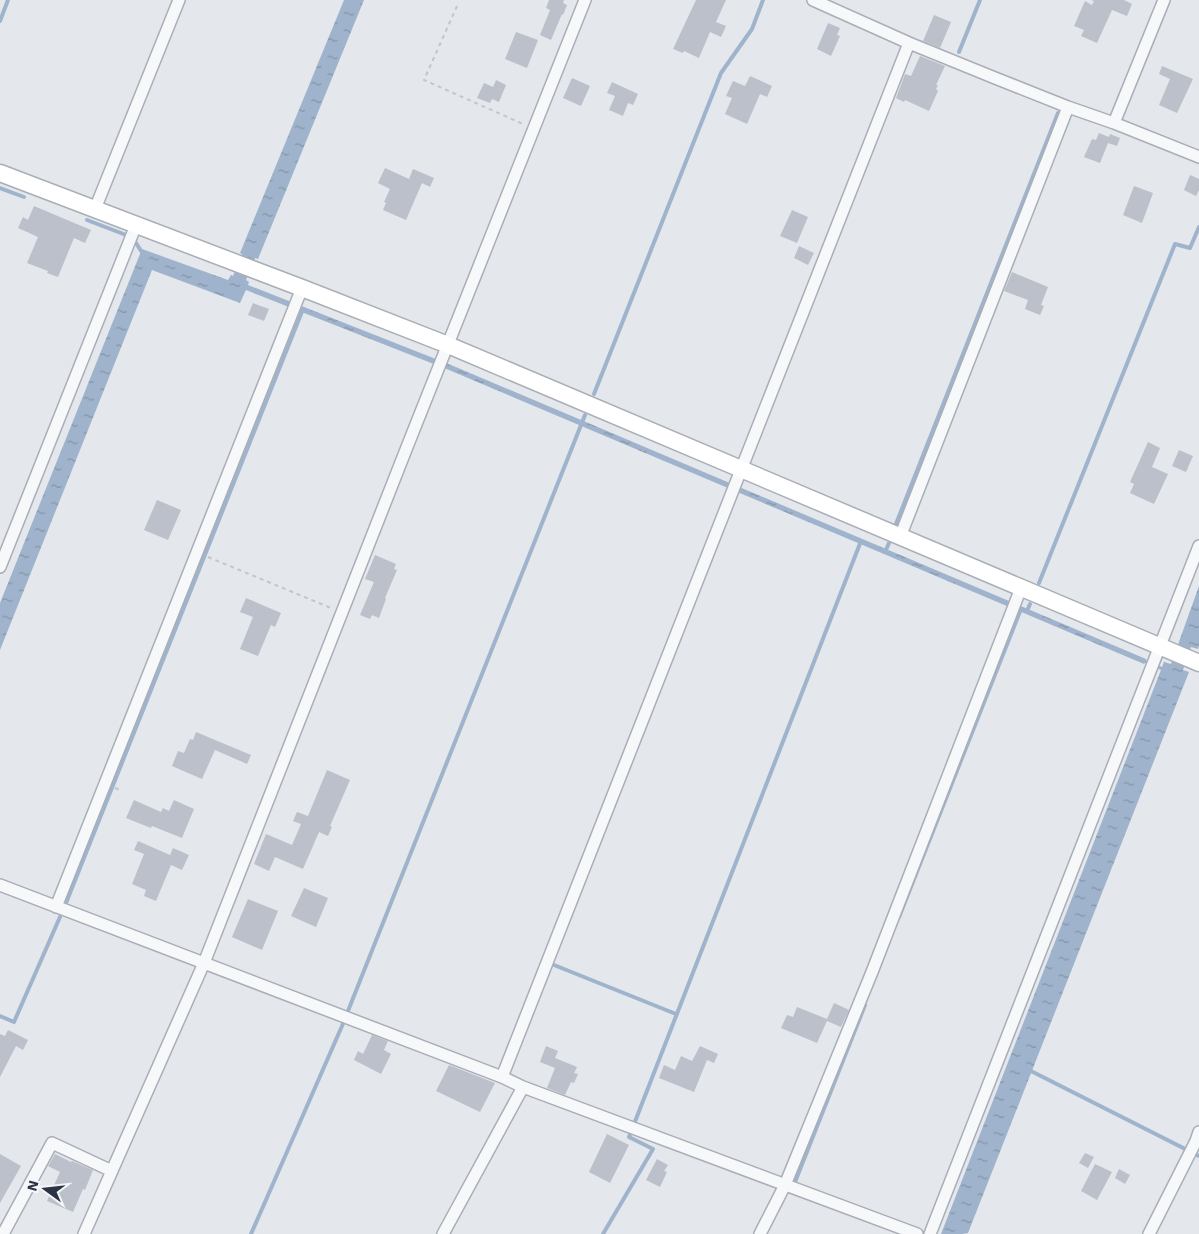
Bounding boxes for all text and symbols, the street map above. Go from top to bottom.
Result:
north arrow [20,1164,70,1214]
text: N [23,1179,42,1193]

